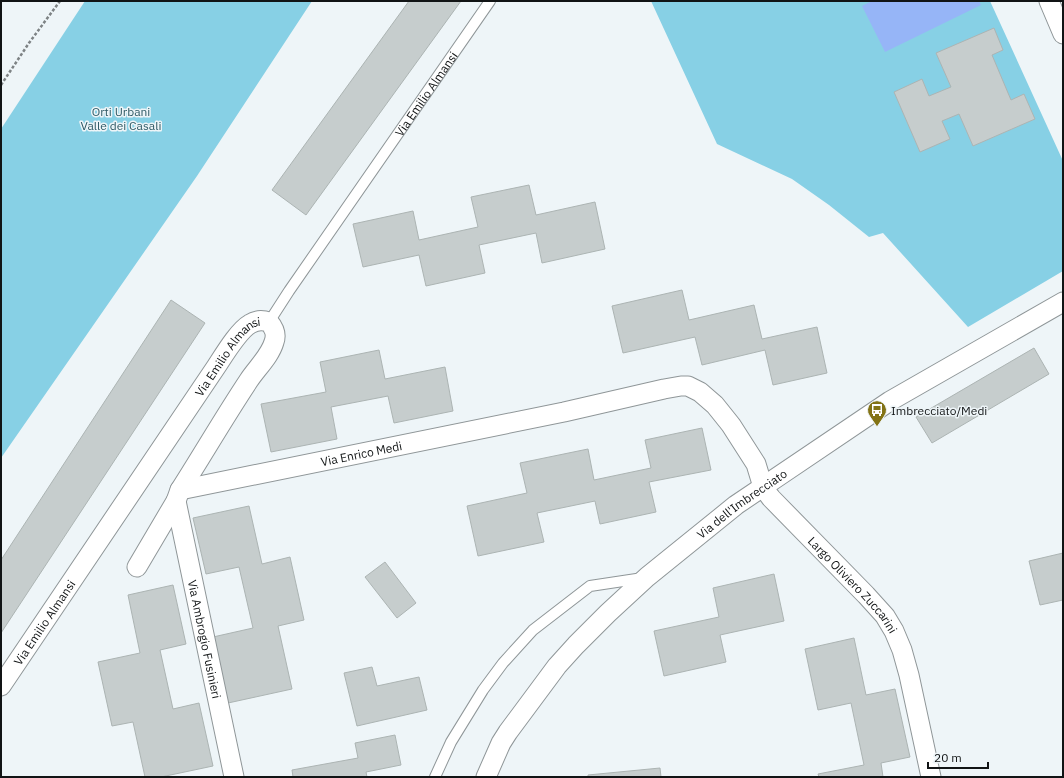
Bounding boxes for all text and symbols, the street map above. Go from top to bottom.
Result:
street label: Via Emilio Almansi [391,48,460,139]
park label: Orti Urbani Valle dei Casali [80,104,162,133]
street label: Via Emilio Almansi [191,313,261,399]
bus stop icon: Imbrecciato/Medi [866,399,888,427]
place label: Imbrecciato/Medi [891,403,987,418]
street label: Via Enrico Medi [319,438,403,469]
street label: Via dell'Imbrecciato [694,465,790,541]
street label: Largo Oliviero Zuccarini [805,533,901,636]
street label: Via Emilio Almansi [10,577,78,668]
street label: Via Ambrogio Fusinieri [185,578,225,700]
scale bar [928,744,988,770]
text: 20 m [934,750,962,765]

